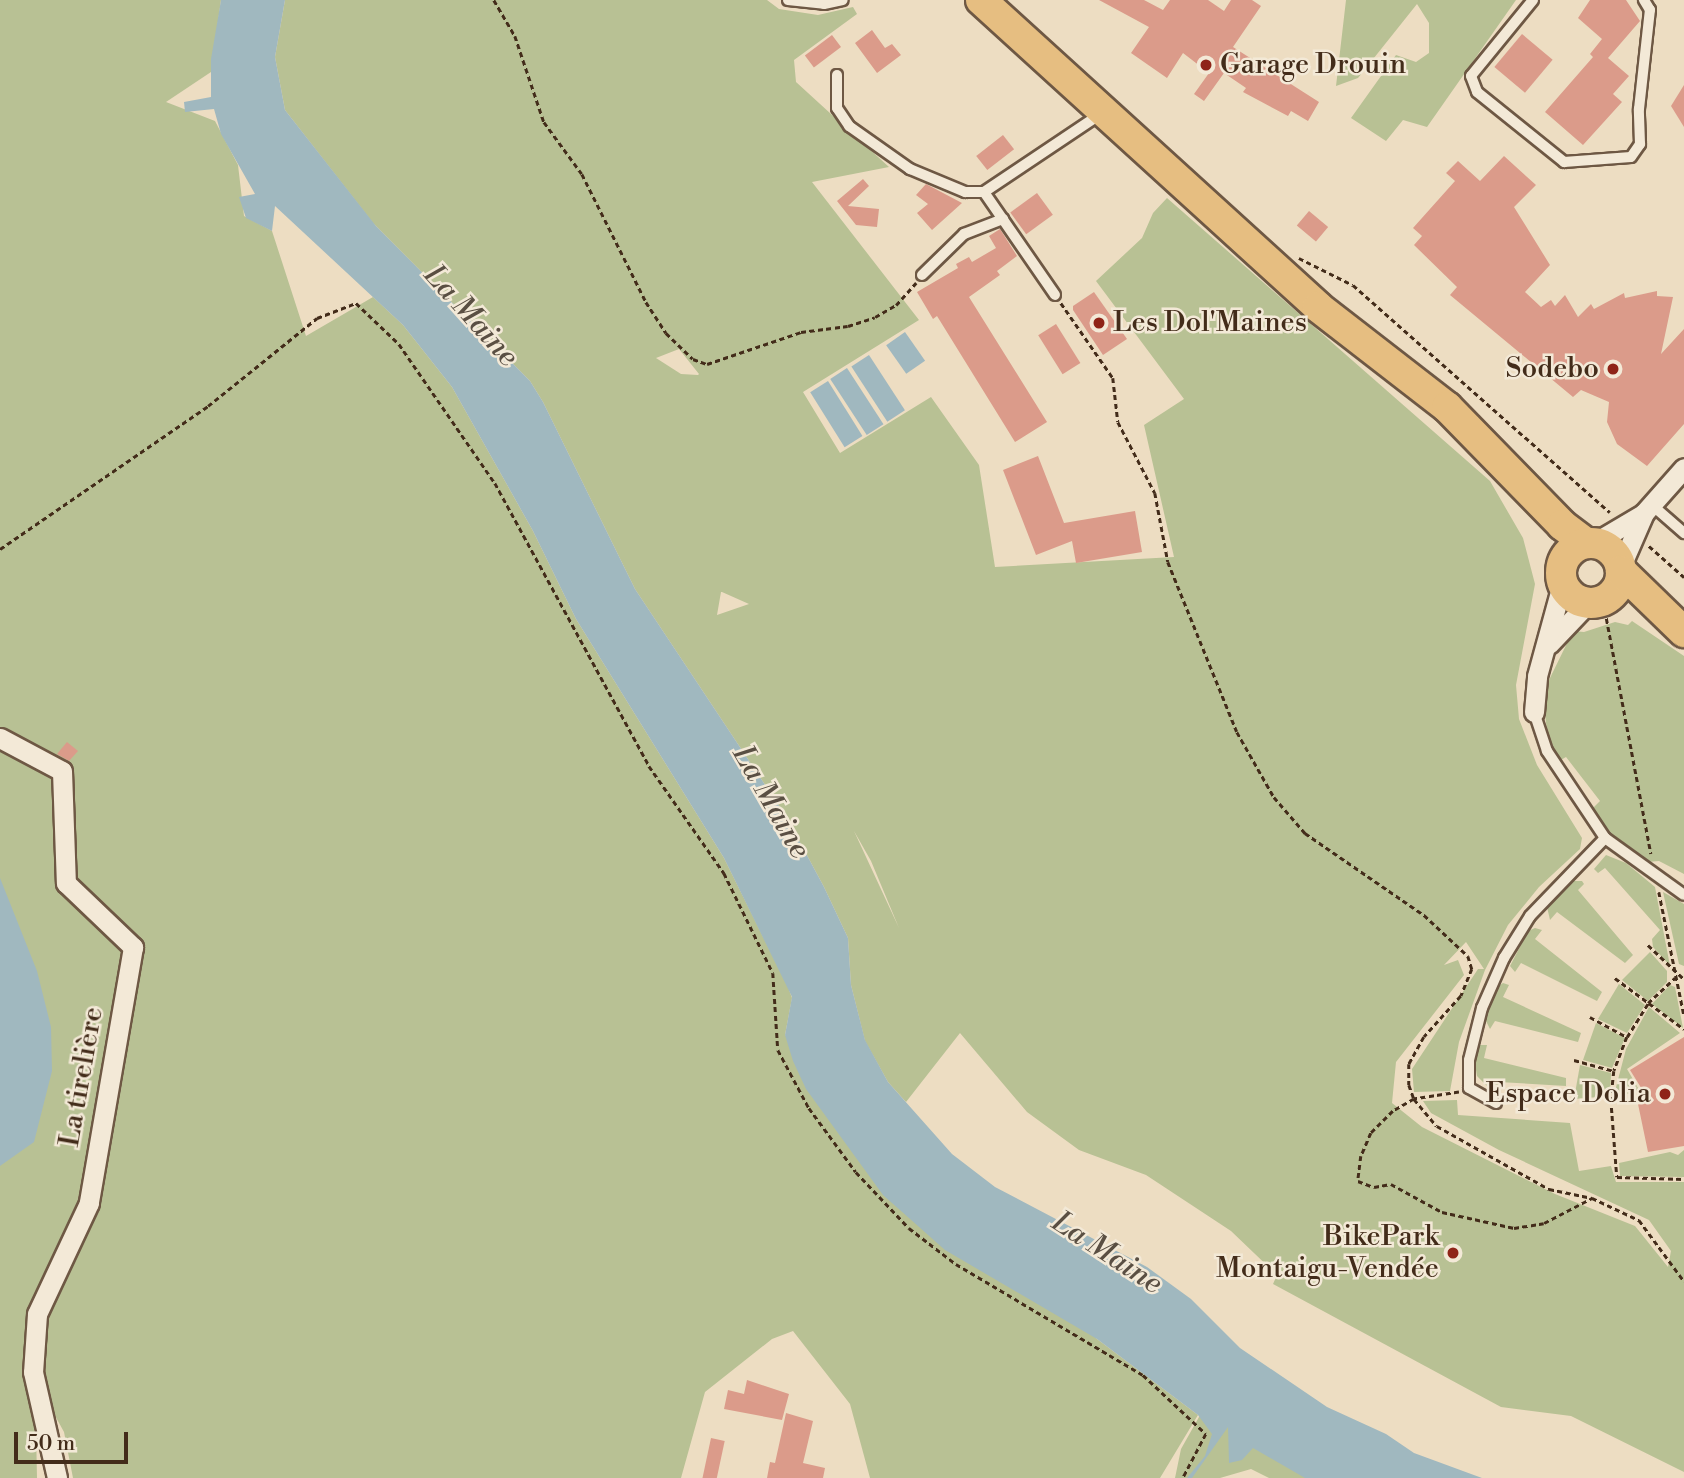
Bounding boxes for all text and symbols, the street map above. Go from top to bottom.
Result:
place label: Garage Drouin [1220,48,1406,82]
marker: Garage Drouin [1198,57,1214,73]
water label: La Maine [416,258,526,374]
place label: Les Dol'Maines [1113,306,1307,340]
marker: Les Dol'Maines [1091,315,1107,331]
place label: Sodebo [1505,352,1599,386]
marker: Sodebo [1605,361,1621,377]
water label: La Maine [724,739,818,865]
street label: La tirelière [53,1004,111,1150]
place label: Espace Dolia [1486,1077,1651,1111]
marker: Espace Dolia [1657,1086,1673,1102]
water label: La Maine [1045,1204,1169,1302]
place label: BikePark Montaigu-Vendée [1216,1220,1439,1286]
marker: BikePark Montaigu-Vendée [1445,1245,1461,1261]
scale bar [18,1418,131,1462]
text: 50 m [27,1431,75,1457]

